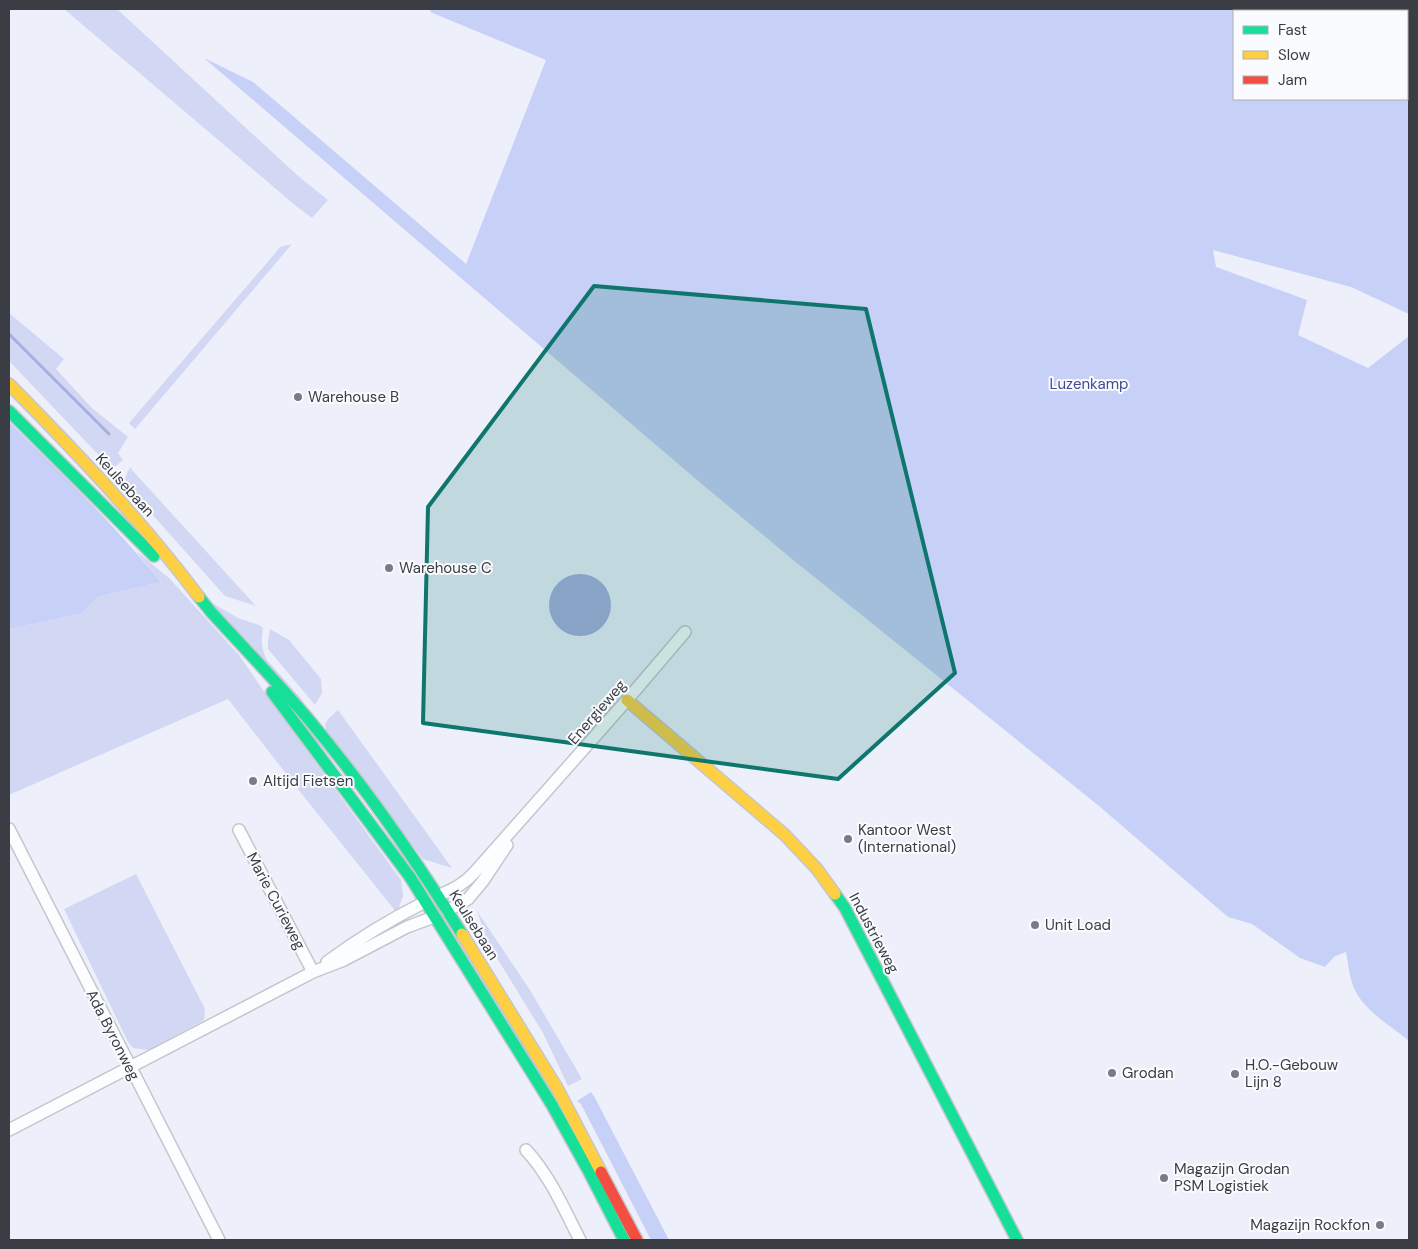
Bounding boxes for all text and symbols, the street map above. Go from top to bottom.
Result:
legend [1233,10,1408,100]
text: Fast [1278,20,1307,40]
text: Slow [1278,45,1311,65]
text: Jam [1278,70,1307,90]
park label: Luzenkamp [1050,374,1128,394]
place label: Warehouse B [308,387,399,407]
marker: Warehouse B [292,391,304,403]
street label: Keulsebaan [91,449,159,521]
place label: Warehouse C [399,558,492,578]
marker: Warehouse C [383,562,395,574]
street label: Energieweg [563,676,631,748]
place label: Altijd Fietsen [263,771,353,791]
marker: Altijd Fietsen [247,775,259,787]
place label: Kantoor West (International) [858,820,956,857]
marker: Kantoor West (International) [842,833,854,845]
street label: Marie Curieweg [242,849,310,953]
street label: Keulsebaan [445,886,503,964]
street label: Industrieweg [844,889,904,977]
place label: Unit Load [1045,915,1111,935]
marker: Unit Load [1029,919,1041,931]
street label: Ada Byronweg [82,986,144,1084]
place label: H.O.-Gebouw Lijn 8 [1245,1055,1339,1092]
place label: Grodan [1122,1063,1174,1083]
marker: Grodan [1106,1067,1118,1079]
marker: H.O.-Gebouw Lijn 8 [1229,1068,1241,1080]
place label: Magazijn Grodan PSM Logistiek [1174,1159,1290,1196]
marker: Magazijn Grodan PSM Logistiek [1158,1172,1170,1184]
place label: Magazijn Rockfon [1250,1215,1370,1235]
marker: Magazijn Rockfon [1374,1219,1386,1231]

